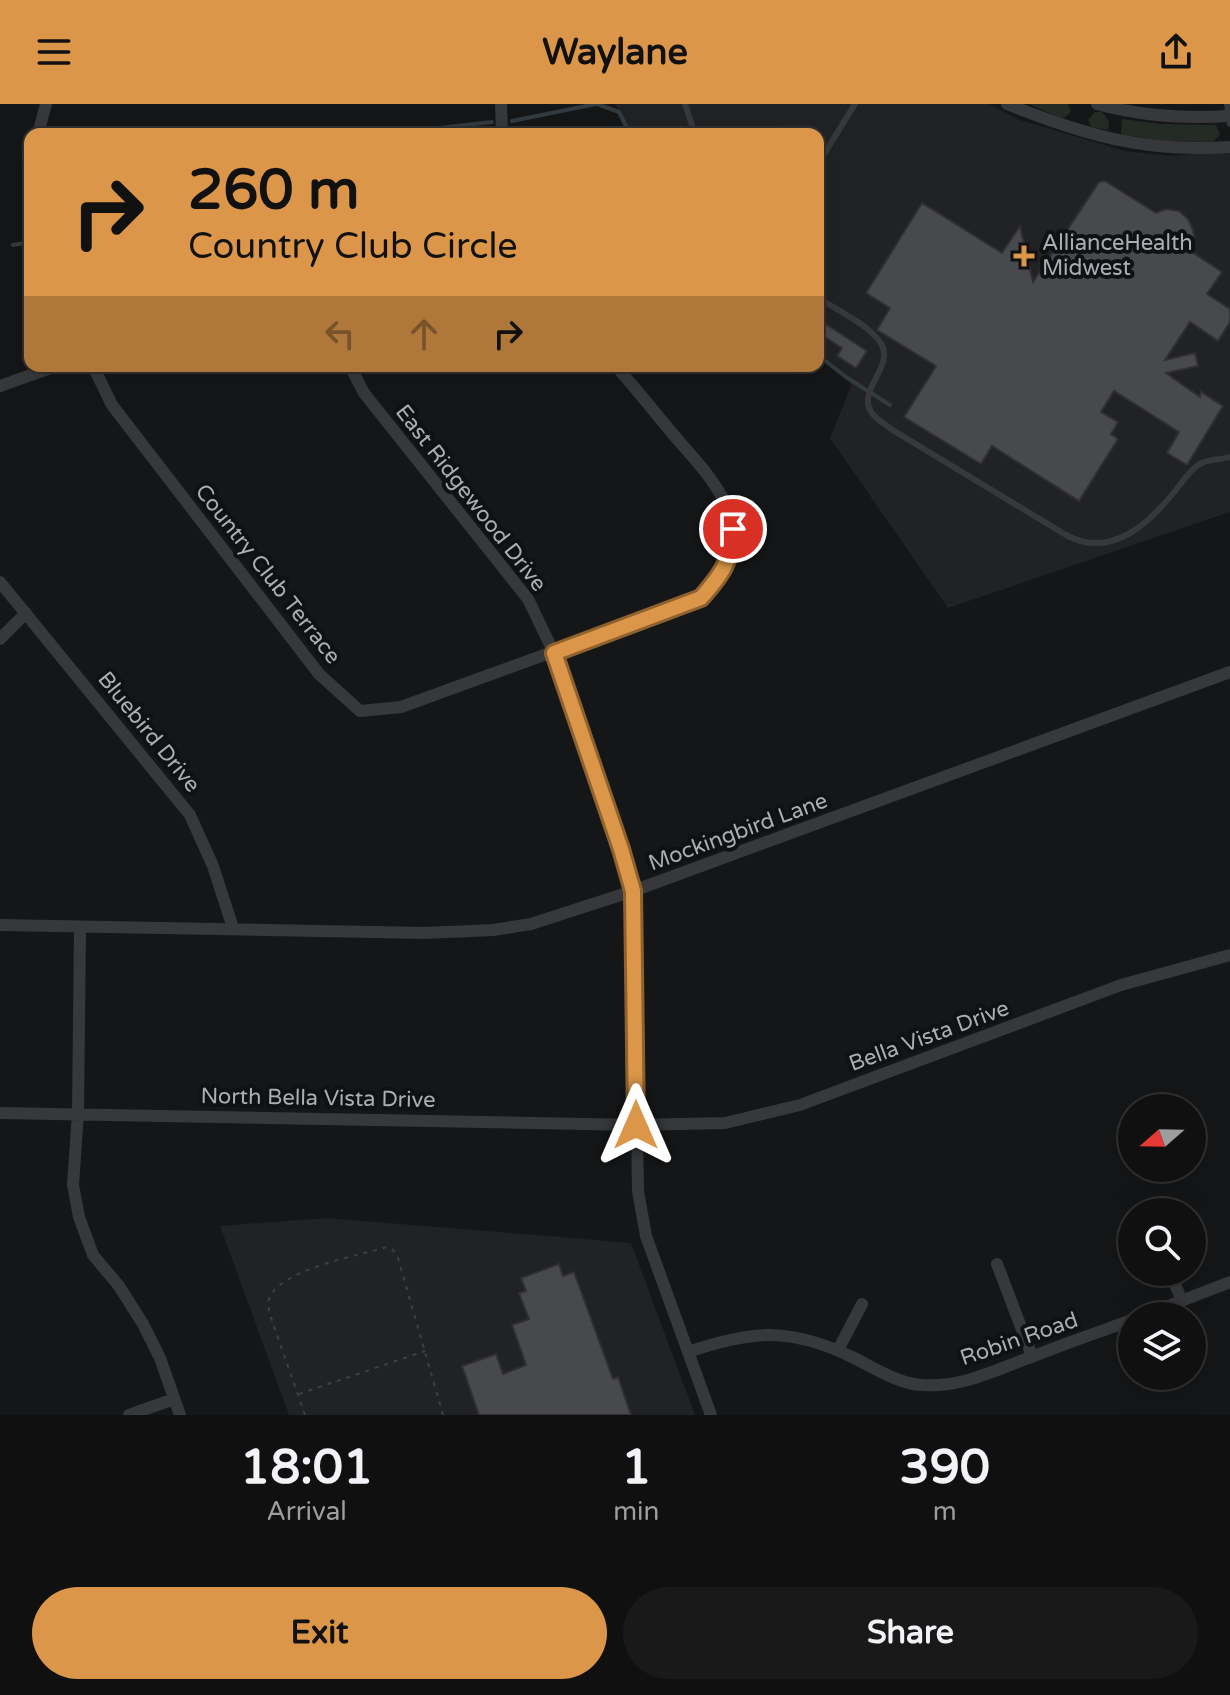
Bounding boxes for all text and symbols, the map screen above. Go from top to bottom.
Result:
icon: menu [32,30,76,74]
icon: share [1154,30,1198,74]
text: Waylane [542,31,688,74]
text: 260 m [188,157,359,224]
icon: right [56,160,160,264]
text: Country Club Circle [188,225,518,268]
place label: AllianceHealth Midwest [1042,230,1193,281]
marker: AllianceHealth Midwest [1013,245,1035,267]
icon: left [318,312,362,356]
icon: ahead [402,312,446,356]
icon: right [486,312,530,356]
street label: East Ridgewood Drive [390,399,552,597]
street label: Country Club Terrace [190,479,346,669]
pin [699,495,767,563]
icon: arrive [711,507,755,551]
street label: Bluebird Drive [92,666,206,798]
street label: Mockingbird Lane [645,788,831,876]
street label: Bella Vista Drive [845,995,1013,1077]
street label: North Bella Vista Drive [200,1083,436,1113]
position arrow [594,1083,678,1167]
north arrow [1118,1094,1206,1182]
map controls [1118,1094,1206,1390]
button: search [1118,1198,1206,1286]
button: layers [1118,1302,1206,1390]
street label: Robin Road [957,1307,1081,1371]
text: 18:01 [240,1439,373,1497]
text: 1 [621,1439,651,1497]
text: 390 [899,1439,990,1497]
text: Arrival [266,1496,347,1527]
text: min [613,1496,659,1527]
text: m [933,1496,957,1527]
button: Exit [32,1587,607,1679]
button: Share [623,1587,1198,1679]

